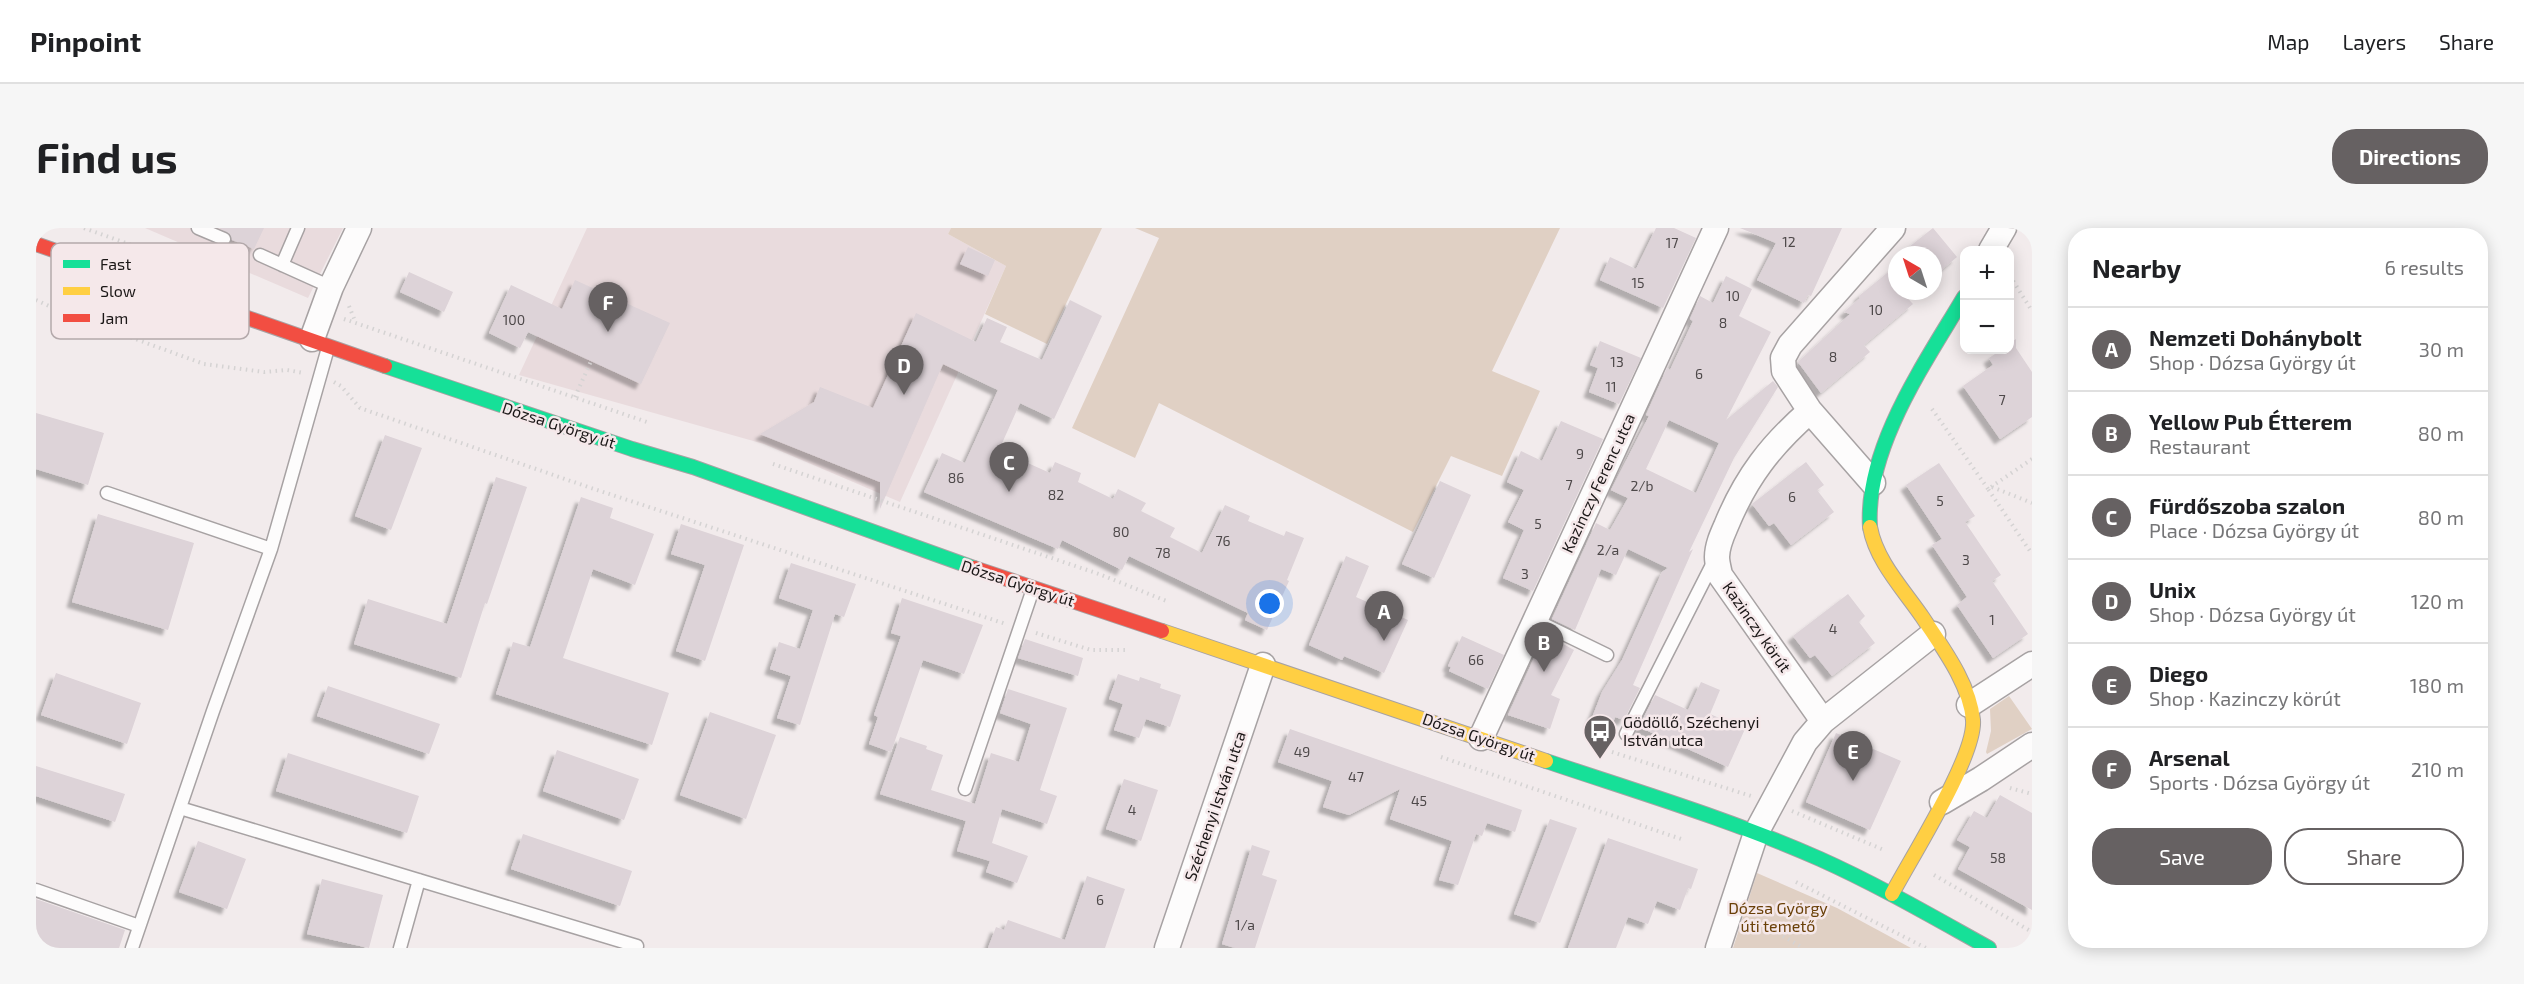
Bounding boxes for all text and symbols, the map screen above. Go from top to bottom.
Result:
text: Pinpoint [30,24,141,58]
text: Map [2267,29,2309,54]
text: Layers [2342,29,2406,54]
text: Share [2439,29,2494,54]
button: Directions [2332,129,2488,184]
text: Find us [36,131,178,181]
house number: 12 [1782,233,1796,250]
house number: 17 [1666,234,1678,251]
legend [51,243,249,339]
north arrow [1888,246,1942,300]
map controls [1960,246,2014,354]
button: + [1960,246,2014,300]
text: Nearby [2092,252,2181,283]
text: Fast [100,254,131,273]
text: 6 results [2384,255,2464,279]
house number: 15 [1631,274,1645,291]
text: Slow [100,281,136,300]
pin: F [588,282,628,332]
house number: 10 [1726,287,1740,304]
button: − [1960,300,2014,354]
house number: 10 [1869,301,1883,318]
text: Jam [100,308,128,327]
house number: 100 [503,311,525,328]
house number: 8 [1719,314,1727,331]
text: Nemzeti Dohánybolt [2149,324,2362,350]
text: A [2105,337,2118,361]
text: 30 m [2419,337,2464,361]
pin: D [884,346,924,395]
house number: 8 [1829,348,1837,365]
text: Shop · Dózsa György út [2149,350,2356,374]
house number: 13 [1610,353,1624,370]
house number: 6 [1695,365,1703,382]
house number: 11 [1605,378,1617,395]
house number: 7 [1998,391,2006,408]
street label: Dózsa György út [500,397,618,452]
text: Yellow Pub Étterem [2149,408,2352,434]
street label: Kazinczy Ferenc utca [1557,410,1638,556]
text: B [2105,421,2118,445]
text: 80 m [2418,421,2464,445]
text: Restaurant [2149,434,2250,458]
pin: C [990,442,1028,492]
house number: 9 [1576,445,1584,462]
house number: 86 [948,469,964,486]
house number: 7 [1565,476,1573,493]
house number: 2/b [1630,477,1654,494]
house number: 82 [1048,486,1064,503]
house number: 6 [1788,488,1796,505]
house number: 5 [1936,492,1944,509]
text: Fürdőszoba szalon [2149,492,2345,518]
text: C [2106,505,2117,529]
text: 80 m [2418,505,2464,529]
house number: 5 [1534,515,1542,532]
text: Place · Dózsa György út [2149,518,2359,542]
house number: 80 [1113,523,1129,540]
house number: 76 [1215,532,1231,549]
house number: 2/a [1597,541,1619,558]
house number: 78 [1155,544,1171,561]
house number: 3 [1962,551,1970,568]
street label: Dózsa György út [959,555,1077,610]
house number: 3 [1521,565,1529,582]
text: Unix [2149,576,2196,602]
street label: Kazinczy körút [1719,578,1796,676]
your location [1255,589,1284,618]
text: D [2105,589,2118,613]
text: 120 m [2411,589,2464,613]
pin: A [1364,592,1404,641]
text: Shop · Dózsa György út [2149,602,2356,626]
house number: 1 [1989,611,1995,628]
house number: 4 [1829,620,1837,637]
pin: B [1524,622,1564,672]
house number: 66 [1468,651,1484,668]
text: Diego [2149,660,2208,686]
text: E [2106,673,2117,697]
text: 180 m [2410,673,2464,697]
text: Shop · Kazinczy körút [2149,686,2341,710]
street label: Dózsa György út [1420,708,1538,765]
place label: Gödöllő, Széchenyi István utca [1623,712,1759,749]
bus stop icon: Gödöllő, Széchenyi István utca [1582,713,1618,760]
street label: Széchenyi István utca [1180,729,1249,883]
pin: E [1834,732,1872,781]
house number: 49 [1294,743,1310,760]
text: Arsenal [2149,744,2230,770]
text: F [2106,757,2117,781]
text: 210 m [2411,757,2464,781]
house number: 47 [1348,768,1364,785]
text: Sports · Dózsa György út [2149,770,2370,794]
house number: 45 [1411,792,1427,809]
house number: 4 [1128,801,1136,818]
button: Save [2092,828,2272,885]
button: Share [2284,828,2464,885]
house number: 58 [1990,849,2006,866]
house number: 6 [1096,891,1104,908]
park label: Dózsa György úti temető [1728,898,1828,935]
house number: 1/a [1235,916,1255,933]

